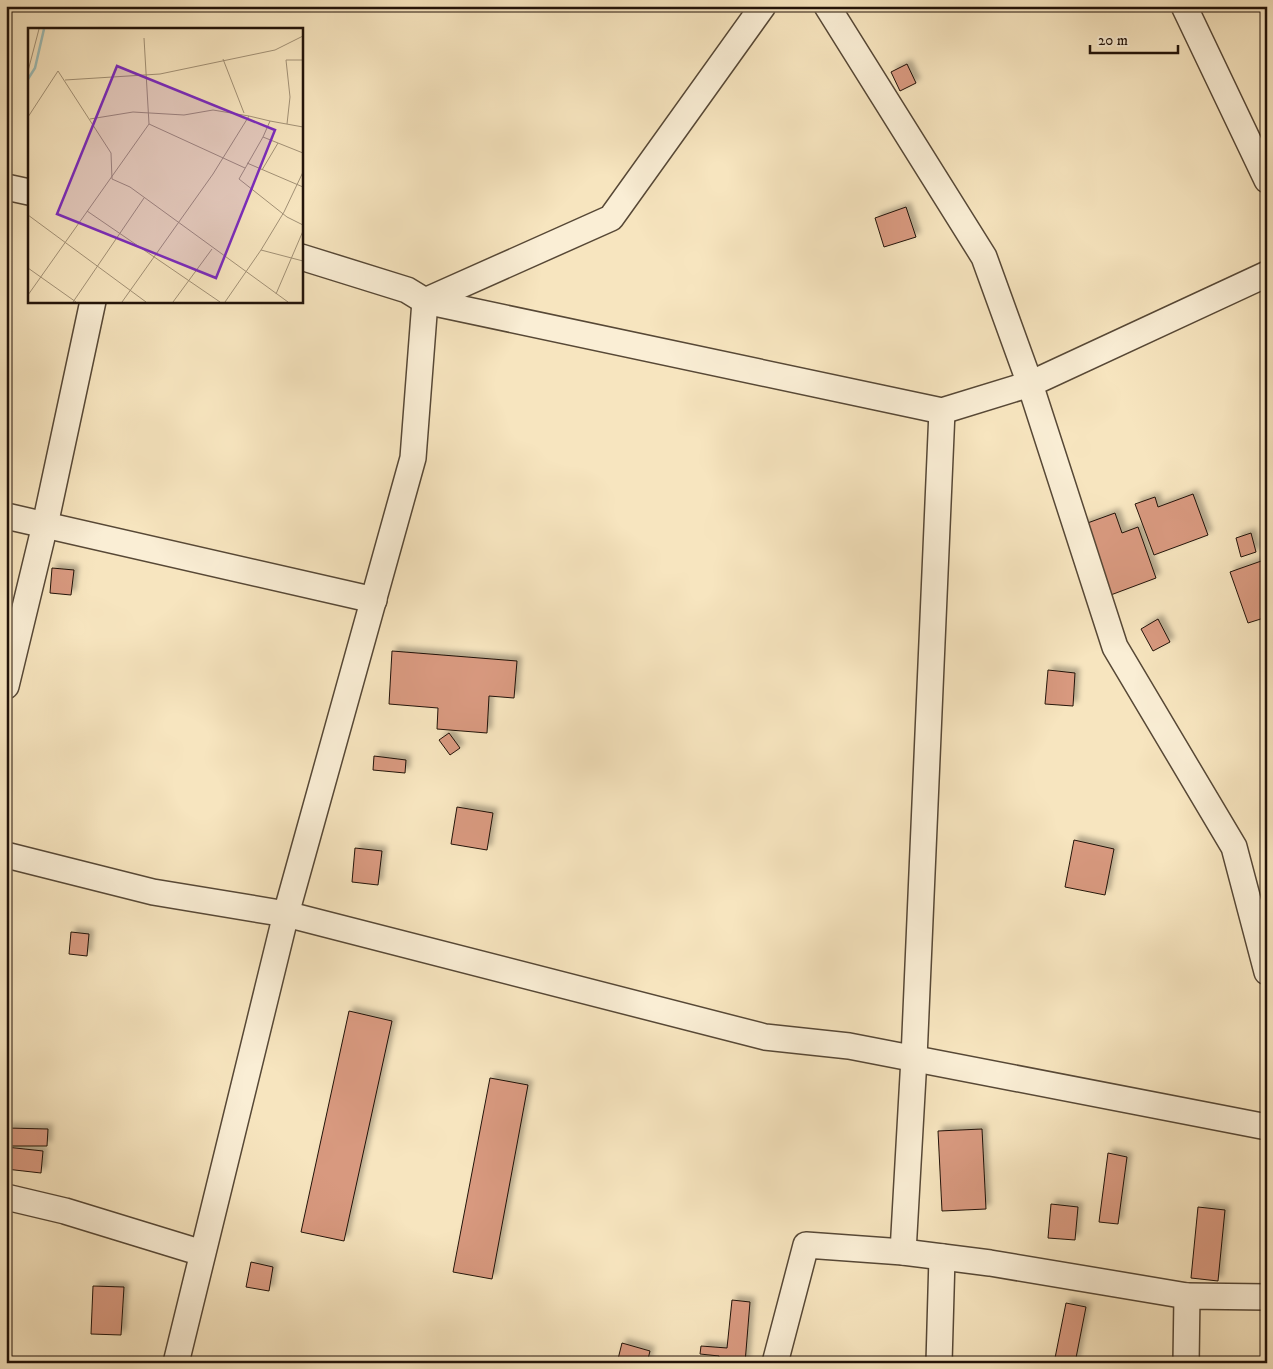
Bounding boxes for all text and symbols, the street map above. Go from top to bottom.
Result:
scale bar [1090,22,1178,54]
inset map [28,28,302,302]
text: 20 m [1098,31,1128,50]

